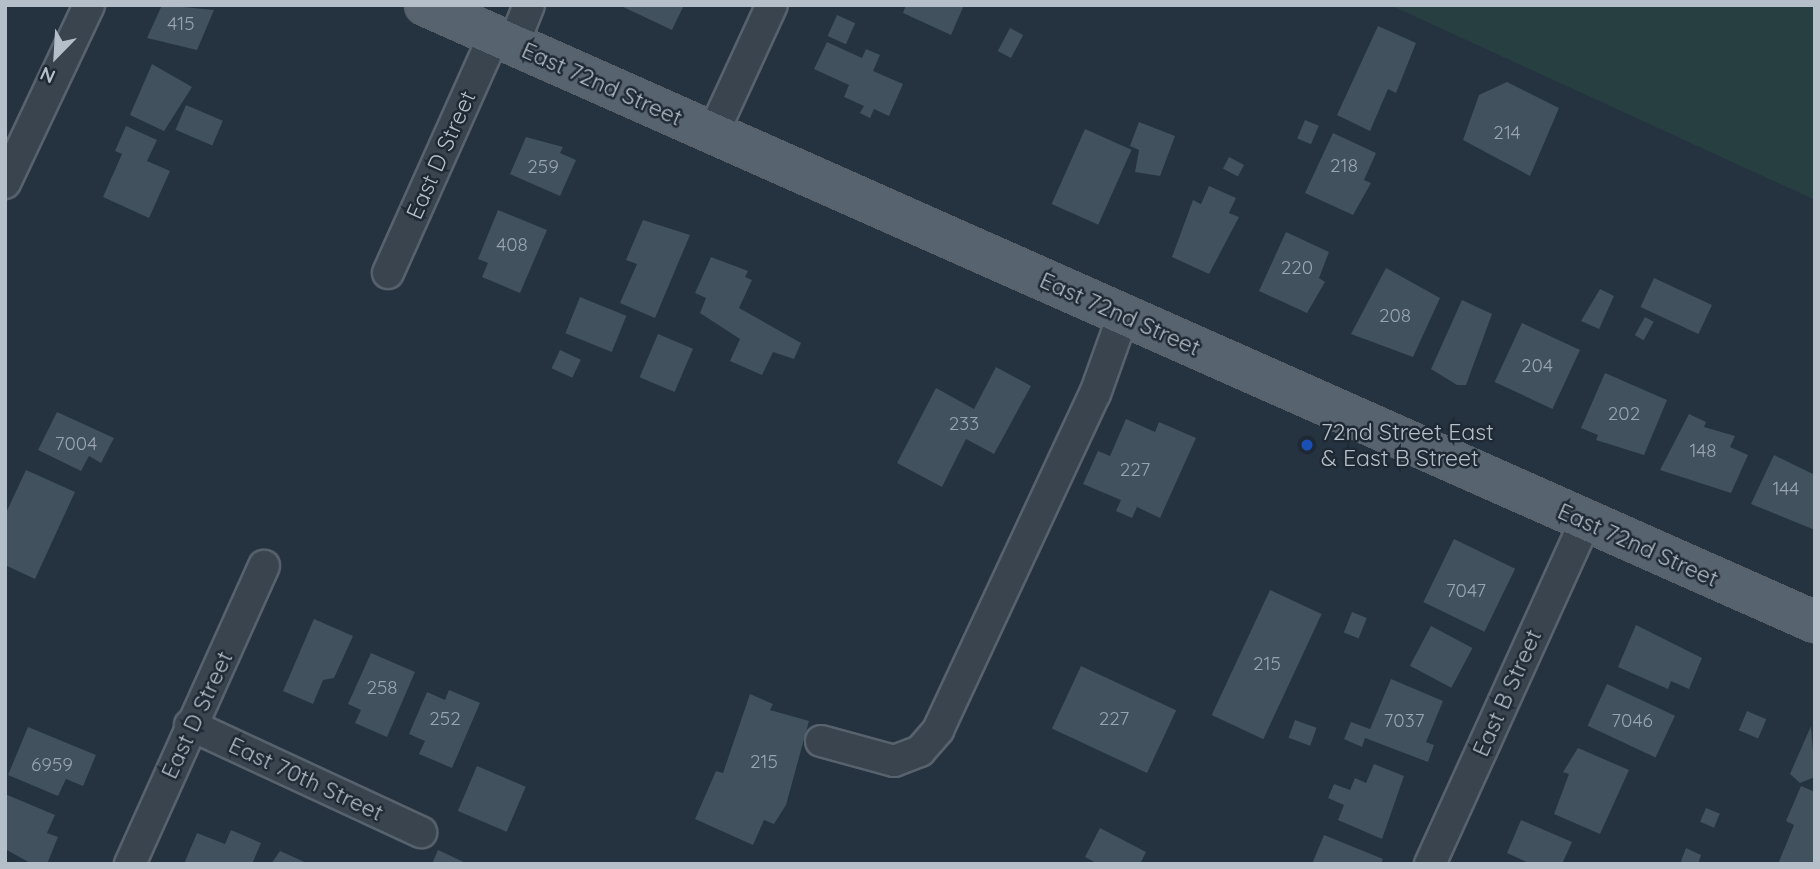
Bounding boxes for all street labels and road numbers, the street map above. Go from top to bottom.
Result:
street label: East 72nd Street [517,36,687,132]
street label: East D Street [400,87,482,223]
street label: East 72nd Street [1035,266,1205,362]
street label: East 72nd Street [1553,497,1723,593]
street label: East B Street [1467,625,1547,761]
street label: East D Street [155,647,239,783]
street label: East 70th Street [224,731,388,827]

